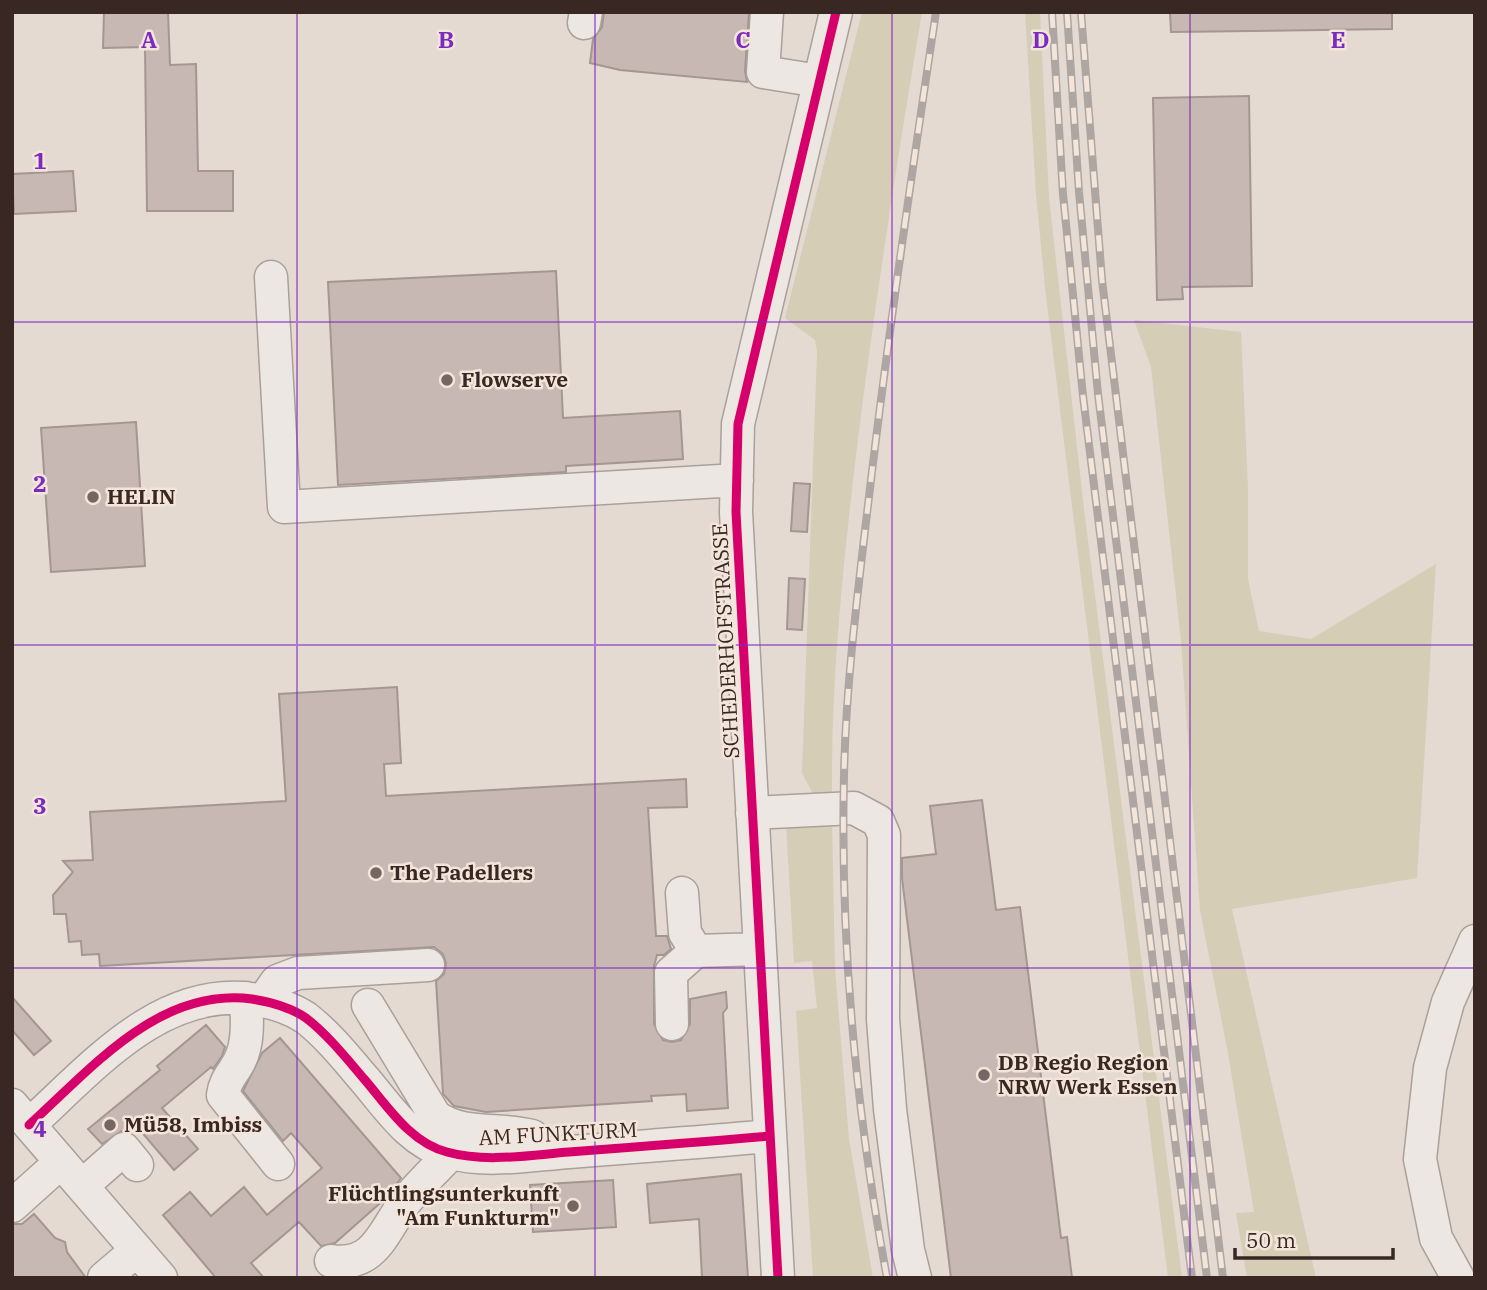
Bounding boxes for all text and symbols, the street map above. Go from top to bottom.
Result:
text: A [141,24,157,54]
text: B [438,24,454,54]
text: C [735,24,751,54]
text: D [1032,24,1050,54]
text: E [1330,24,1346,54]
text: 1 [33,145,47,175]
place label: Flowserve [461,365,568,393]
marker: Flowserve [439,372,455,388]
text: 2 [33,468,47,498]
place label: HELIN [107,482,176,510]
marker: HELIN [85,489,101,505]
street label: SCHEDERHOFSTRASSE [705,523,745,759]
text: 3 [33,790,47,820]
place label: The Padellers [390,858,533,886]
marker: The Padellers [368,865,384,881]
place label: DB Regio Region NRW Werk Essen [998,1048,1178,1100]
marker: DB Regio Region NRW Werk Essen [976,1067,992,1083]
place label: Mü58, Imbiss [124,1110,262,1138]
text: 4 [33,1113,47,1143]
street label: AM FUNKTURM [478,1115,638,1151]
marker: Mü58, Imbiss [102,1117,118,1133]
place label: Flüchtlingsunterkunft "Am Funkturm" [328,1179,559,1231]
marker: Flüchtlingsunterkunft "Am Funkturm" [565,1198,581,1214]
scale bar [1235,1216,1392,1260]
text: 50 m [1246,1226,1296,1254]

